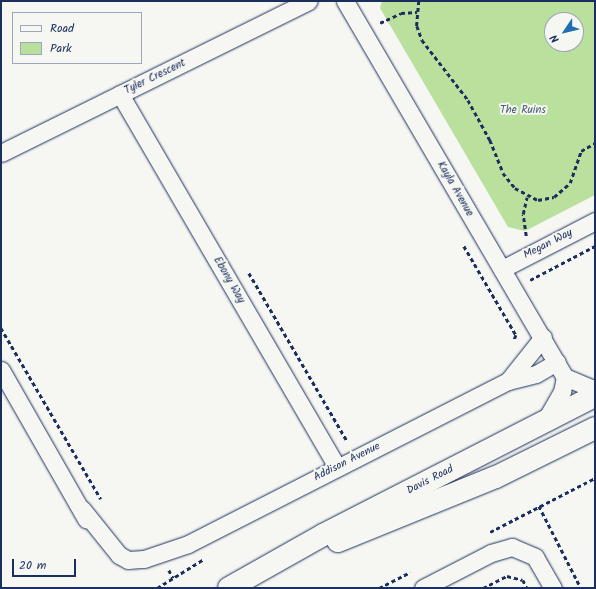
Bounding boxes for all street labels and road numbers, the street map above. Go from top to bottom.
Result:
street label: Tyler Crescent [122,56,188,98]
street label: Kayla Avenue [434,159,476,219]
street label: Megan Way [521,226,575,262]
street label: Ebony Way [210,254,248,306]
street label: Addison Avenue [312,440,382,484]
street label: Davis Road [404,463,456,497]

